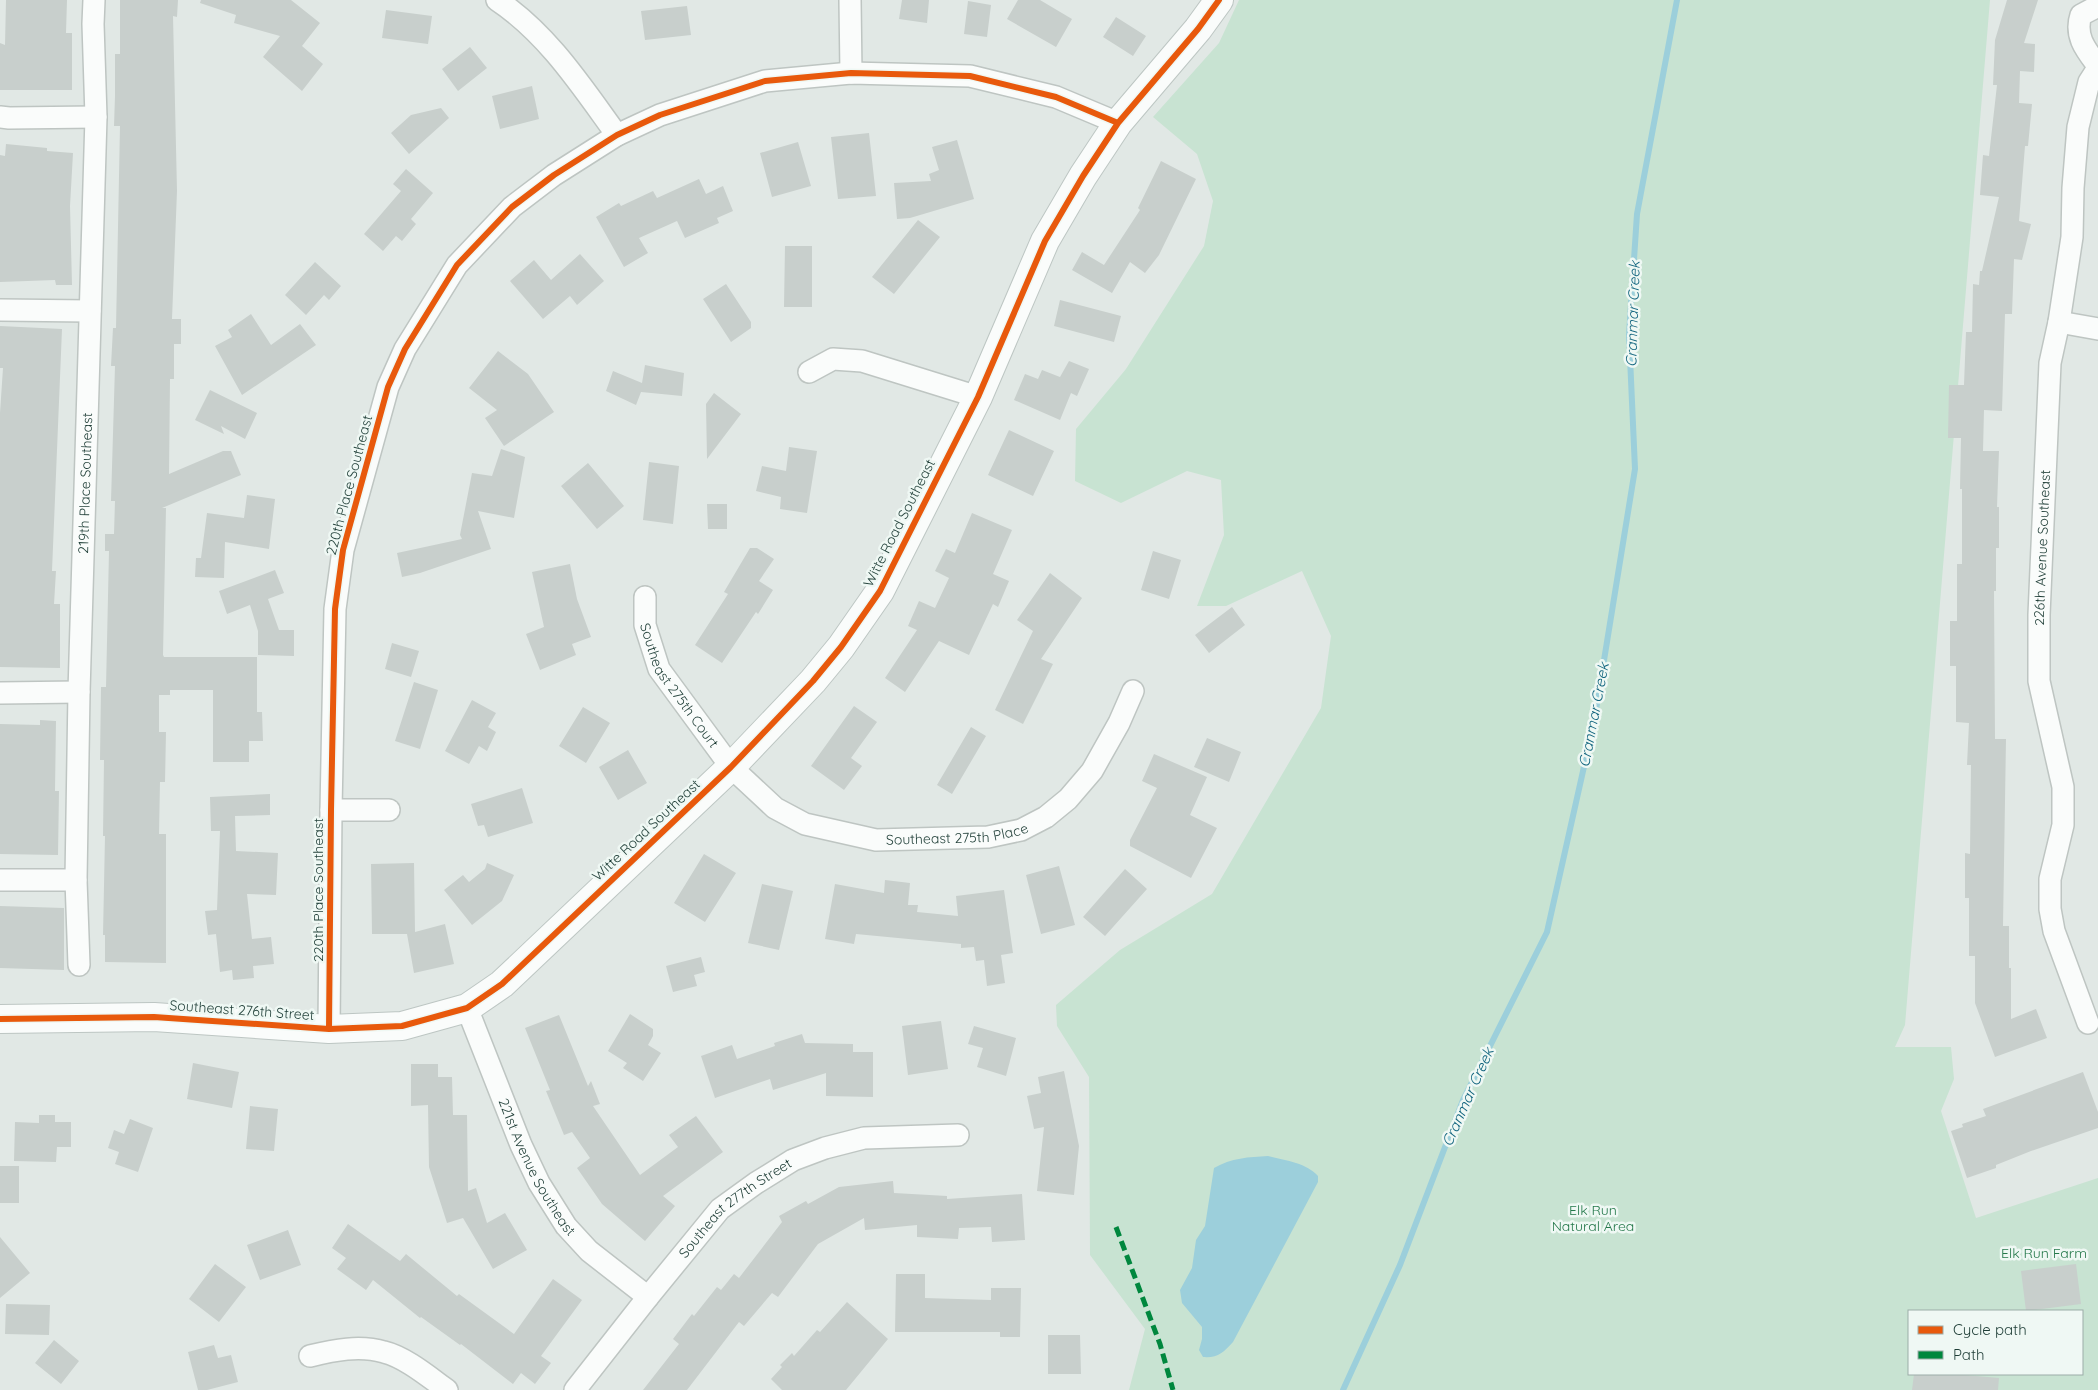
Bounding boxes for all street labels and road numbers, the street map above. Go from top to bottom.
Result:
street label: 219th Place Southeast [74,412,96,554]
street label: 220th Place Southeast [322,413,376,557]
street label: Witte Road Southeast [859,456,939,590]
street label: 226th Avenue Southeast [2030,469,2054,626]
street label: Southeast 275th Court [636,621,723,751]
street label: Witte Road Southeast [588,775,704,885]
street label: 220th Place Southeast [309,818,327,962]
street label: Southeast 275th Place [886,819,1031,849]
street label: Southeast 276th Street [169,996,315,1024]
street label: 221st Avenue Southeast [494,1096,580,1240]
street label: Southeast 277th Street [675,1154,795,1262]

